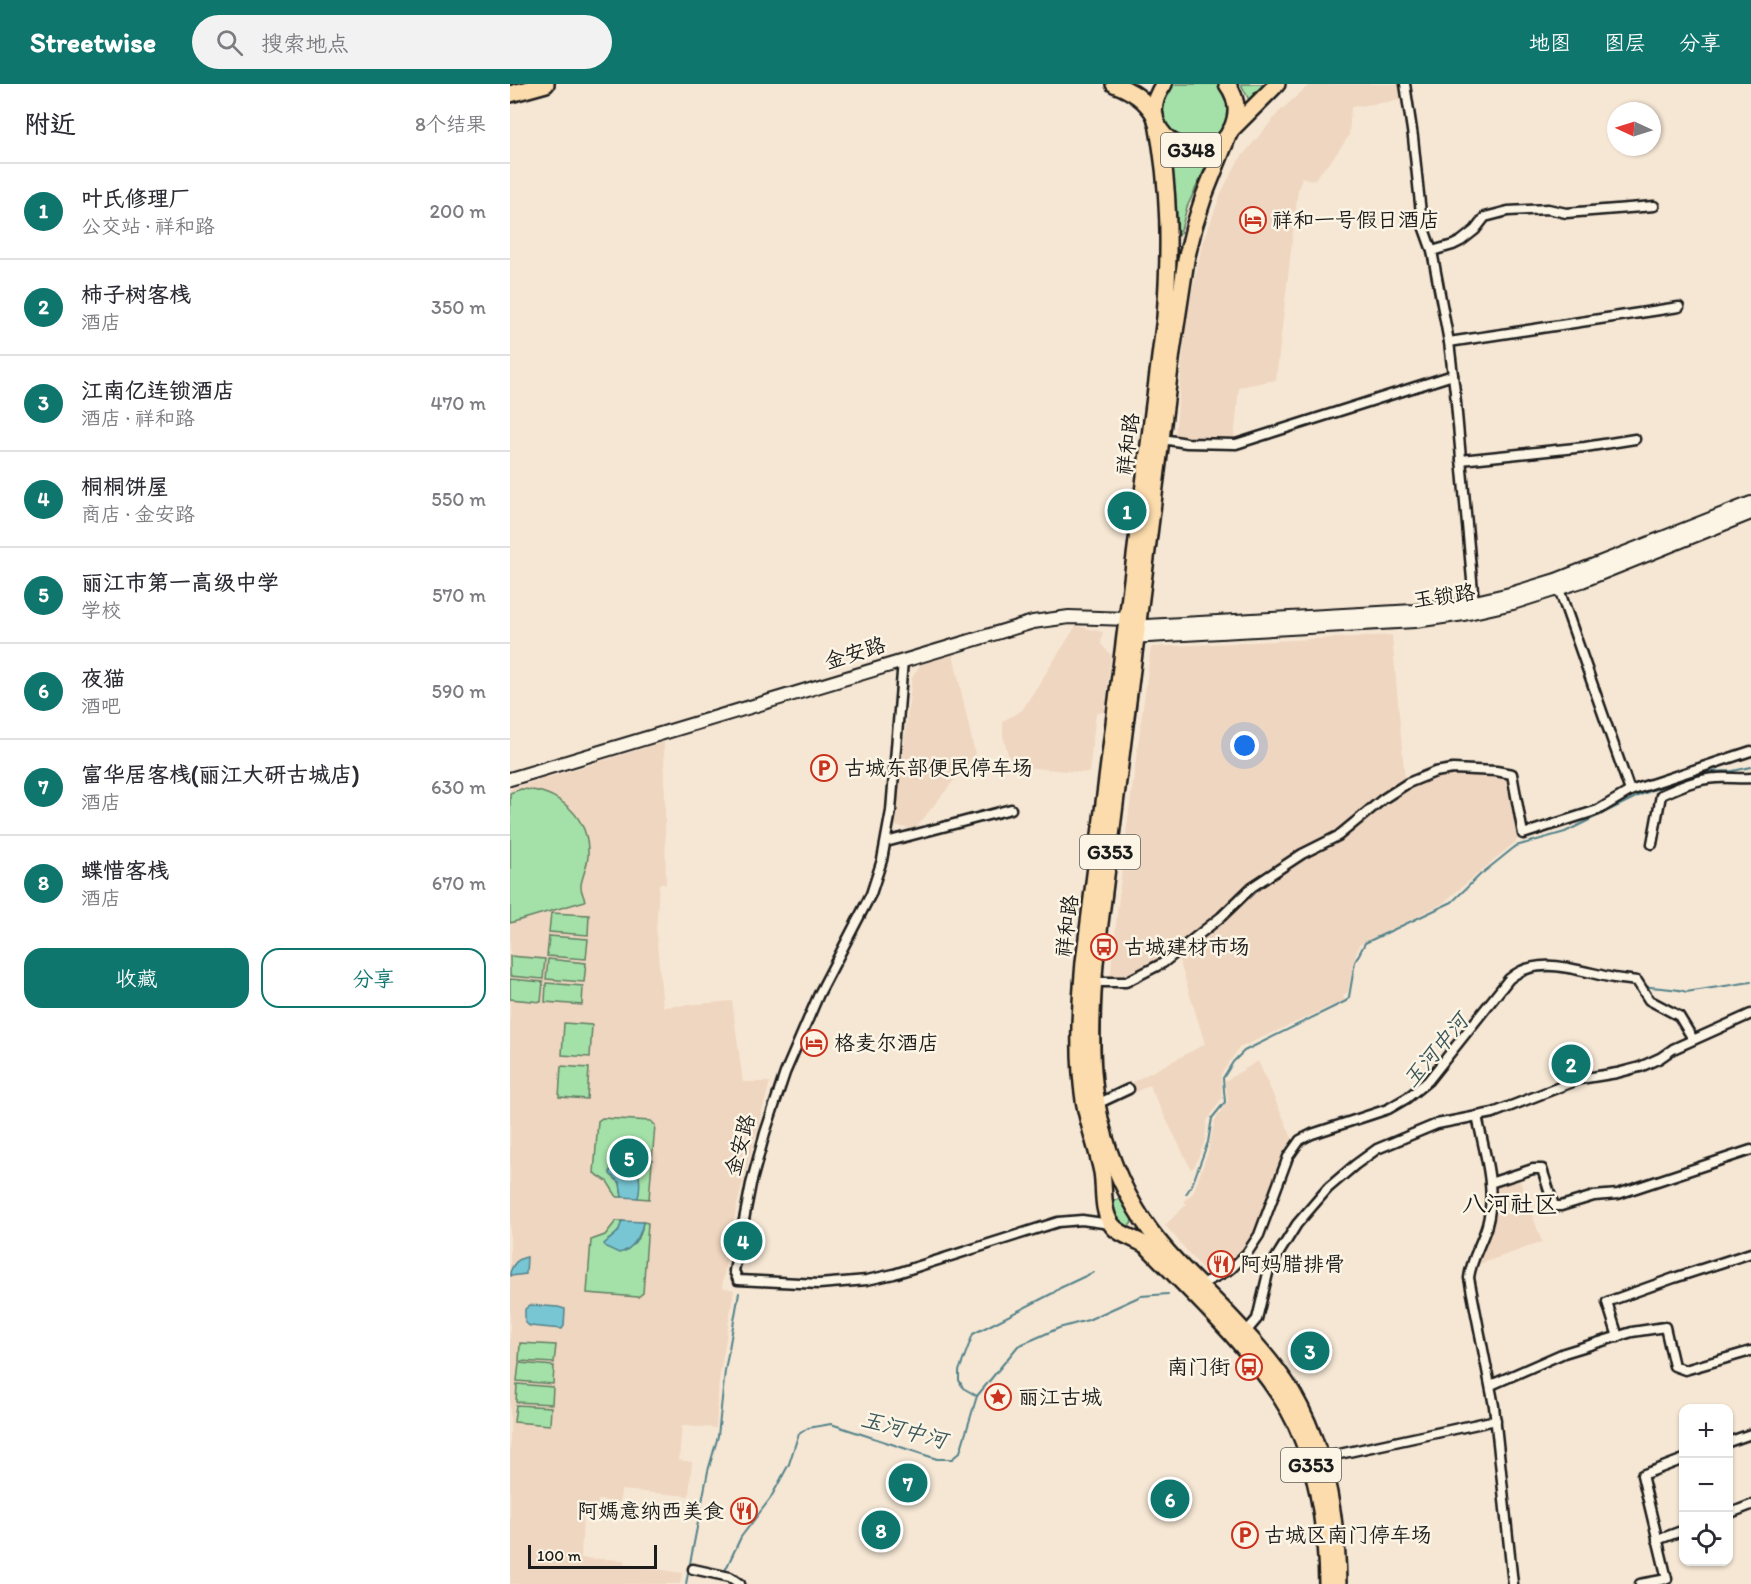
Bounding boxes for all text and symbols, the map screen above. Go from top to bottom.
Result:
search box [192,15,612,69]
text: Streetwise [30,25,156,59]
icon: search [213,26,246,59]
text: 搜索地点 [261,30,349,57]
text: 地图 [1529,30,1571,55]
text: 图层 [1604,30,1646,55]
text: 分享 [1679,30,1721,55]
north arrow [1607,102,1661,156]
text: 附近 [24,108,76,140]
text: 8个结果 [415,112,486,136]
road number: G348 [1161,133,1221,167]
text: 叶氏修理厂 [81,185,191,212]
text: 1 [39,199,48,223]
text: 200 m [430,199,486,223]
hotel icon: 祥和一号假日酒店 [1238,205,1268,235]
place label: 祥和一号假日酒店 [1272,207,1440,232]
text: 公交站 · 祥和路 [81,214,215,238]
text: 柿子树客栈 [81,281,191,308]
text: 2 [38,295,49,319]
text: 350 m [431,295,486,319]
text: 酒店 [81,310,121,334]
text: 江南亿连锁酒店 [81,377,235,404]
text: 3 [38,391,49,415]
text: 470 m [430,391,486,415]
text: 酒店 · 祥和路 [81,406,195,430]
street label: 祥和路 [1111,411,1144,477]
text: 桐桐饼屋 [81,473,169,500]
text: 4 [37,487,50,511]
text: 550 m [431,487,486,511]
pin: 1 [1108,488,1146,534]
text: 商店 · 金安路 [81,502,195,526]
text: 丽江市第一高级中学 [81,569,279,596]
street label: 玉锁路 [1411,579,1477,612]
text: 5 [38,583,49,607]
text: 570 m [432,583,486,607]
text: 学校 [81,598,121,622]
street label: 金安路 [821,631,889,674]
text: 夜猫 [81,665,125,692]
text: 6 [38,679,49,703]
text: 590 m [431,679,486,703]
text: 酒吧 [81,694,121,718]
your location [1230,731,1259,760]
parking icon: 古城东部便民停车场 [809,753,839,783]
place label: 古城东部便民停车场 [844,755,1033,780]
text: 富华居客栈(丽江大研古城店) [81,761,359,788]
text: 7 [39,775,48,799]
text: 630 m [431,775,486,799]
text: 酒店 [81,790,121,814]
road number: G353 [1080,835,1140,869]
text: 蝶惜客栈 [81,857,169,884]
text: 8 [38,871,49,895]
text: 670 m [432,871,486,895]
text: 酒店 [81,886,121,910]
street label: 祥和路 [1050,893,1083,959]
bus stop icon: 古城建材市场 [1089,932,1119,962]
place label: 古城建材市场 [1124,934,1250,959]
button: 收藏 [24,948,249,1008]
button: 分享 [261,948,486,1008]
water label: 玉河中河 [1397,1006,1476,1093]
hotel icon: 格麦尔酒店 [799,1028,829,1058]
place label: 格麦尔酒店 [834,1030,939,1055]
pin: 2 [1552,1042,1590,1086]
street label: 金安路 [719,1111,760,1179]
pin: 5 [610,1136,648,1180]
district label: 八河社区 [1462,1189,1558,1218]
pin: 4 [724,1218,762,1264]
restaurant icon: 阿妈腊排骨 [1206,1249,1236,1279]
place label: 阿妈腊排骨 [1240,1251,1345,1276]
pin: 3 [1290,1328,1330,1374]
bus stop icon: 南门街 [1234,1352,1264,1382]
place label: 南门街 [1167,1354,1230,1379]
place icon: 丽江古城 [983,1382,1013,1412]
place label: 丽江古城 [1018,1384,1102,1409]
map controls [1679,1404,1733,1566]
button: + [1679,1404,1733,1458]
water label: 玉河中河 [858,1405,953,1455]
road number: G353 [1281,1448,1341,1482]
button: − [1679,1458,1733,1512]
pin: 7 [888,1460,928,1506]
pin: 6 [1150,1476,1190,1522]
restaurant icon: 阿媽意纳西美食 [729,1496,759,1526]
place label: 阿媽意纳西美食 [577,1498,724,1523]
pin: 8 [862,1508,901,1552]
button: locate [1679,1512,1733,1566]
parking icon: 古城区南门停车场 [1230,1520,1260,1550]
place label: 古城区南门停车场 [1264,1522,1432,1547]
scale bar [528,1542,657,1570]
text: 100 m [537,1546,581,1565]

